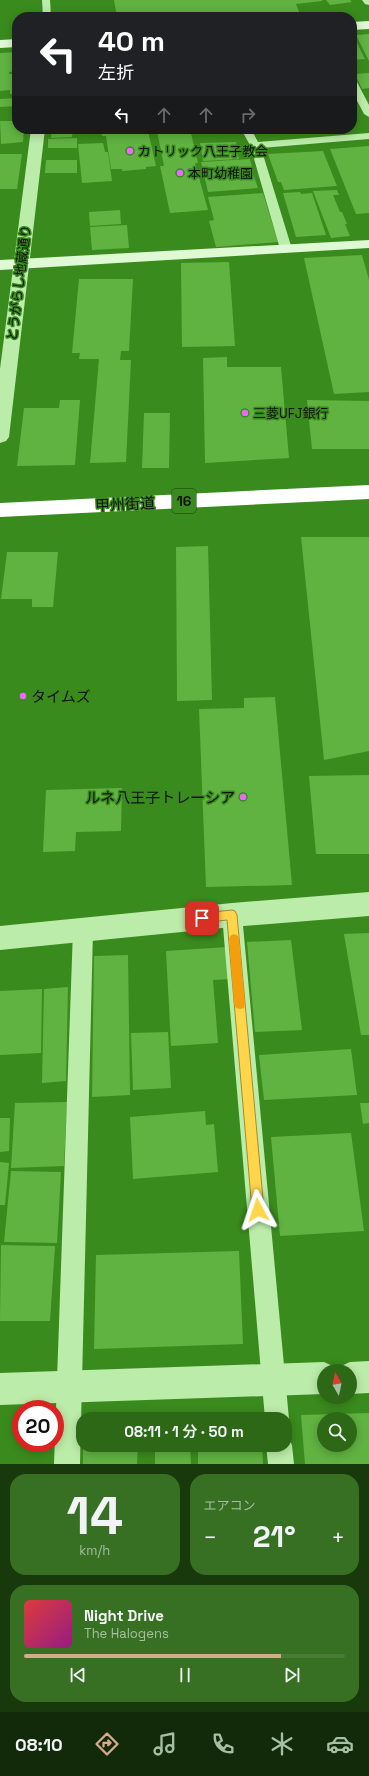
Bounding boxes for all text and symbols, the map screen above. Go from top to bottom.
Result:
text: 40 m [98,23,165,59]
icon: left [32,28,84,80]
text: 左折 [98,61,134,84]
icon: left [111,104,133,126]
icon: ahead [153,104,175,126]
icon: ahead [195,104,217,126]
icon: right [237,104,259,126]
place label: カトリック八王子教会 [138,143,268,160]
marker: カトリック八王子教会 [125,146,135,156]
place label: 本町幼稚園 [188,165,253,182]
marker: 本町幼稚園 [175,168,185,178]
street label: とうがらし地蔵通り [3,224,35,342]
place label: 三菱UFJ銀行 [253,405,328,422]
marker: 三菱UFJ銀行 [240,408,250,418]
road number: 16 [172,489,196,513]
street label: 甲州街道 [95,493,155,515]
place label: タイムズ [31,687,91,706]
marker: タイムズ [18,691,28,701]
place label: ルネ八王子トレーシア [85,788,235,807]
marker: ルネ八王子トレーシア [238,792,248,802]
pin [185,901,219,935]
icon: arrive [191,907,213,929]
position arrow [237,1189,279,1231]
north arrow [317,1364,357,1404]
map controls [317,1364,357,1452]
speed limit sign: 20 [12,1400,64,1452]
button: search [317,1412,357,1452]
text: 08:11 · 1 分 · 50 m [124,1422,244,1441]
text: 14 [66,1483,123,1549]
text: エアコン [204,1497,256,1514]
text: 21° [253,1517,296,1556]
text: − [204,1523,217,1551]
text: + [331,1523,345,1551]
text: km/h [79,1542,110,1559]
text: Night Drive [84,1606,164,1625]
text: The Halogens [84,1625,169,1642]
icon: previous [67,1664,89,1686]
icon: pause [174,1664,196,1686]
icon: next [281,1664,303,1686]
icon: directions [93,1730,121,1758]
icon: music [151,1730,179,1758]
icon: phone [209,1730,237,1758]
icon: climate [268,1730,296,1758]
icon: car [326,1730,354,1758]
text: 08:10 [15,1733,63,1756]

